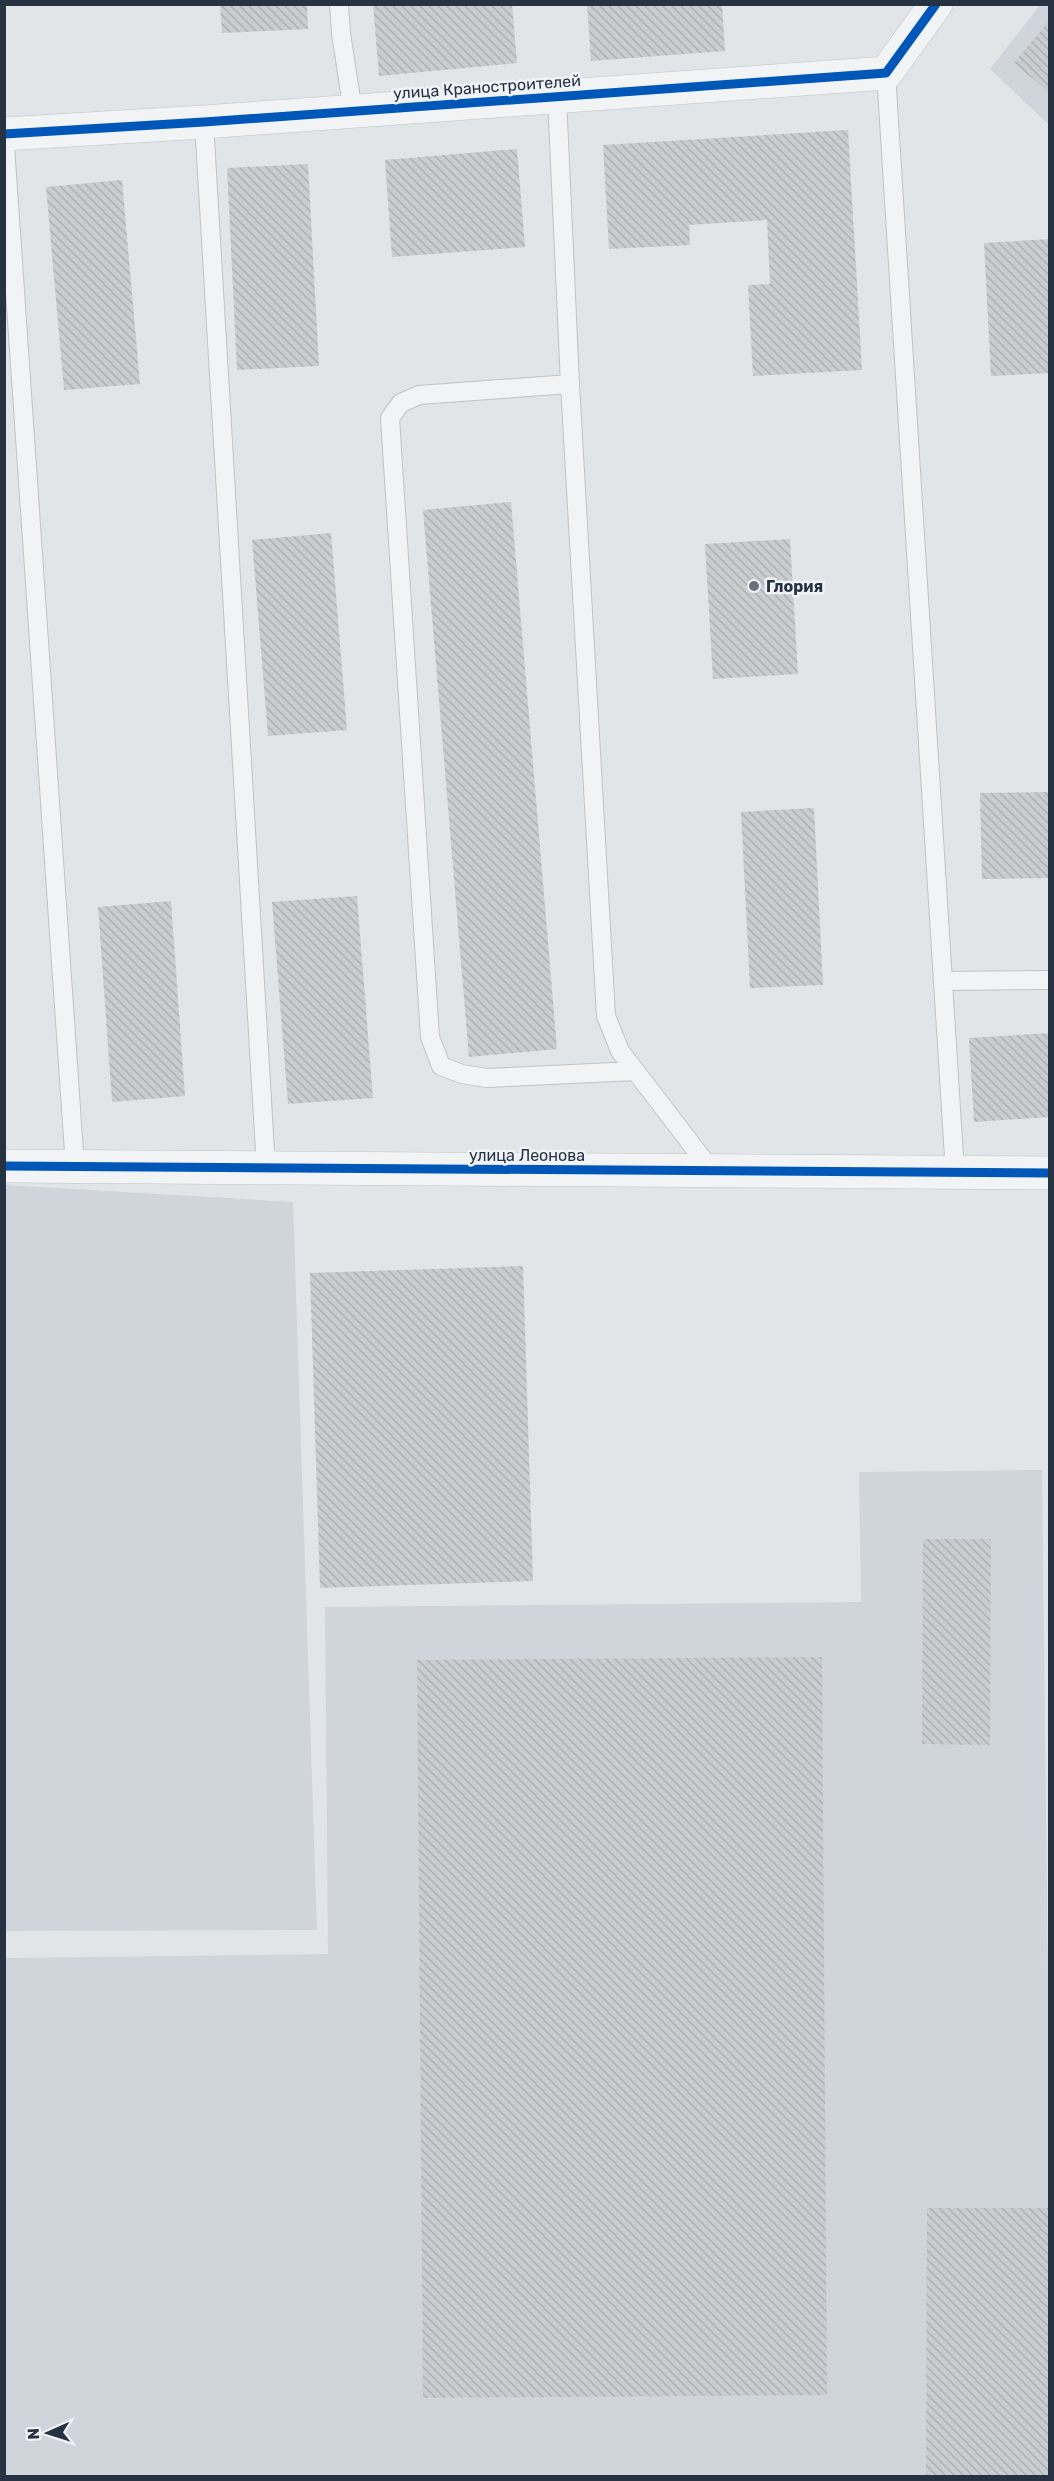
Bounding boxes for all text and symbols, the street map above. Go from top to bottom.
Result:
street label: улица Краностроителей [393,71,581,103]
place label: Глория [766,577,823,596]
marker: Глория [747,579,761,593]
street label: улица Леонова [469,1146,585,1165]
north arrow [18,2403,78,2463]
text: N [24,2428,43,2440]

